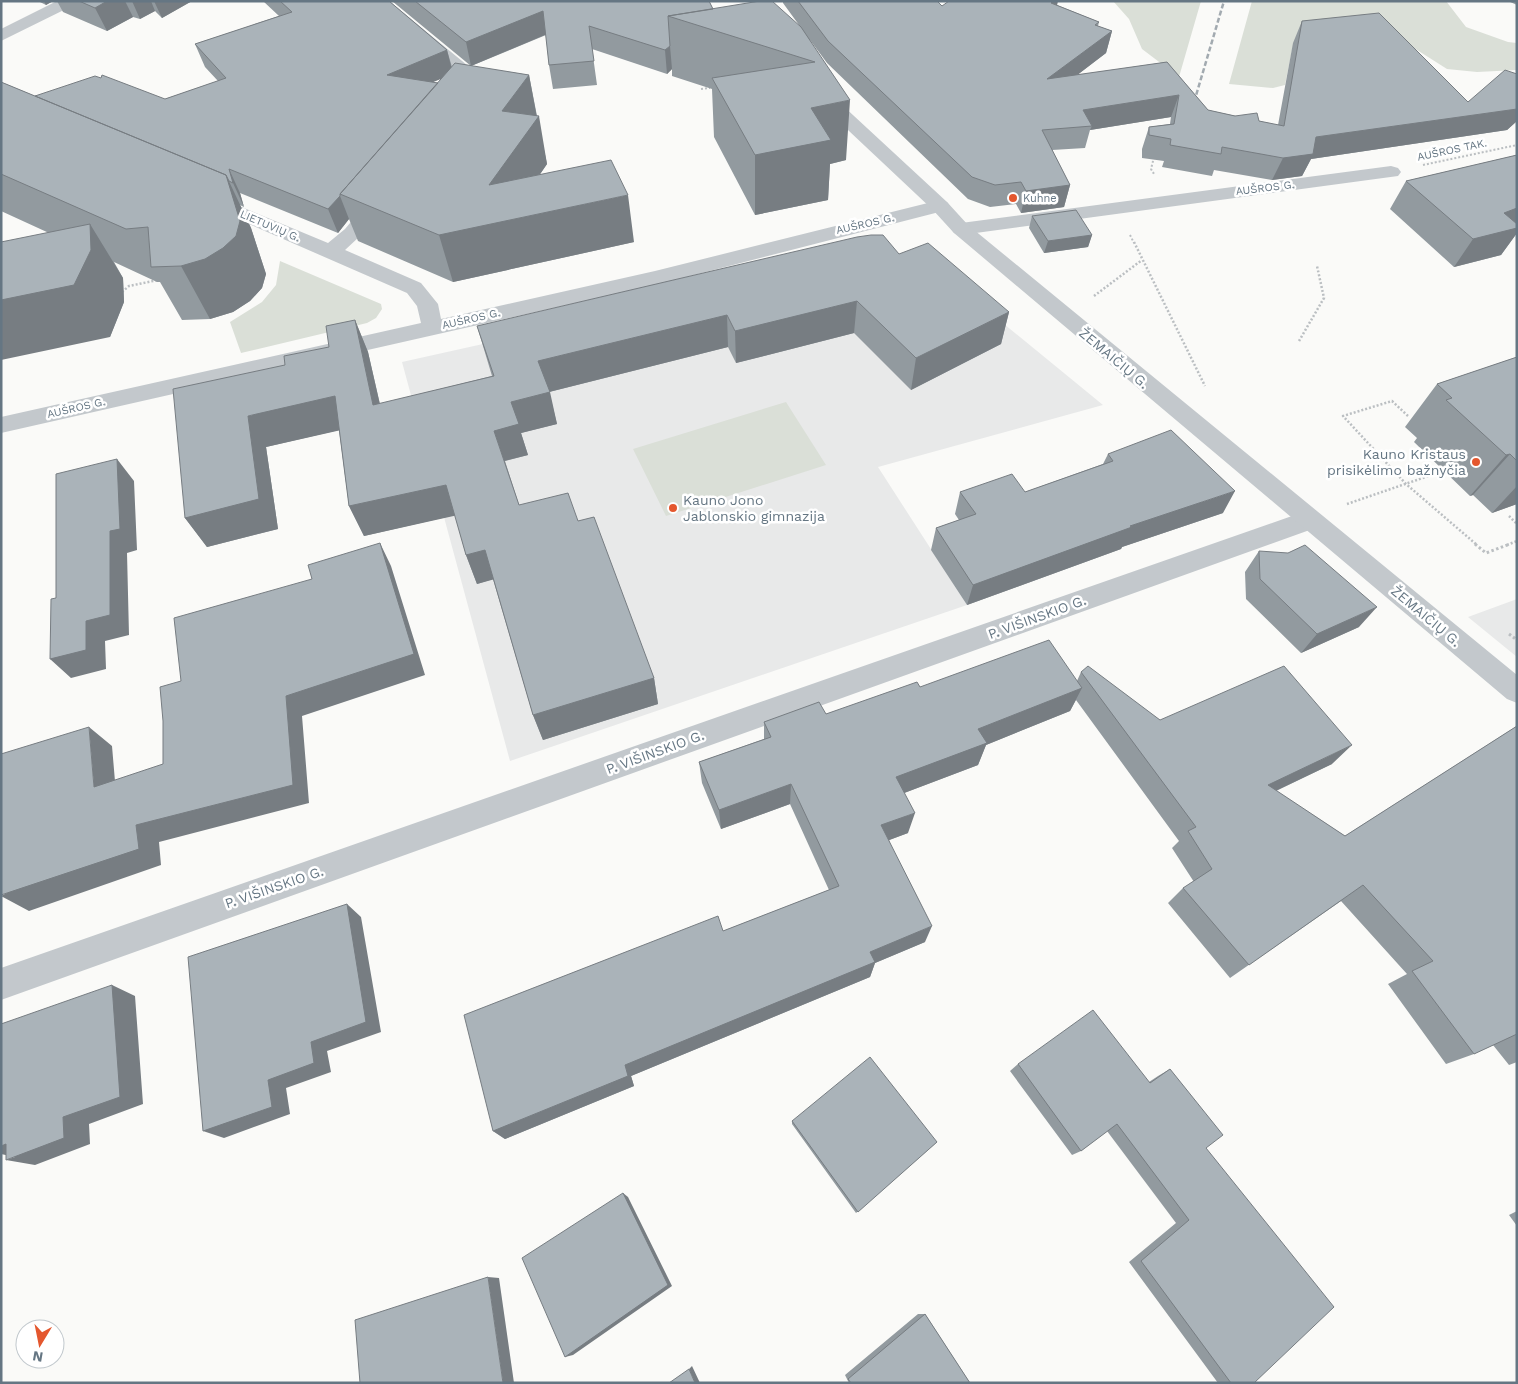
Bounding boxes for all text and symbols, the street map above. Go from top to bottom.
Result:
street label: AUŠROS TAK. [1416,135,1488,164]
street label: AUŠROS G. [1235,177,1295,198]
marker: Kuhne [1007,192,1019,204]
place label: Kuhne [1023,192,1057,205]
street label: LIETUVIŲ G. [238,207,302,245]
street label: AUŠROS G. [835,210,895,237]
street label: AUŠROS G. [441,305,501,332]
street label: ŽEMAIČIŲ G. [1076,324,1152,392]
street label: AUŠROS G. [46,394,106,421]
place label: Kauno Kristaus prisikėlimo bažnyčia [1327,446,1466,478]
marker: Kauno Kristaus prisikėlimo bažnyčia [1470,456,1482,468]
place label: Kauno Jono Jablonskio gimnazija [683,492,825,524]
marker: Kauno Jono Jablonskio gimnazija [667,502,679,514]
street label: ŽEMAIČIŲ G. [1388,582,1464,650]
street label: P. VIŠINSKIO G. [986,592,1088,642]
street label: P. VIŠINSKIO G. [604,727,706,777]
street label: P. VIŠINSKIO G. [223,863,325,911]
north arrow [15,1319,65,1369]
text: N [31,1348,44,1366]

